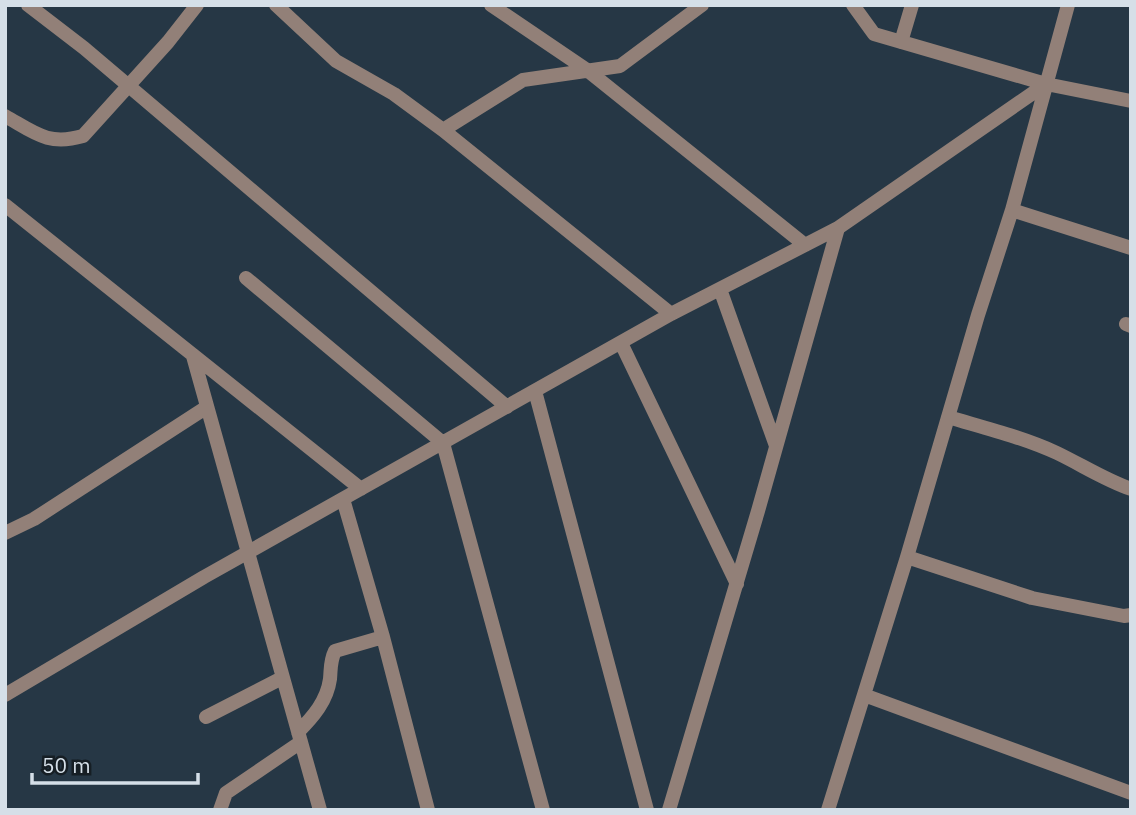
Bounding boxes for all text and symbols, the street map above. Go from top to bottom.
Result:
scale bar [32,742,198,786]
text: 50 m [42,751,91,779]

